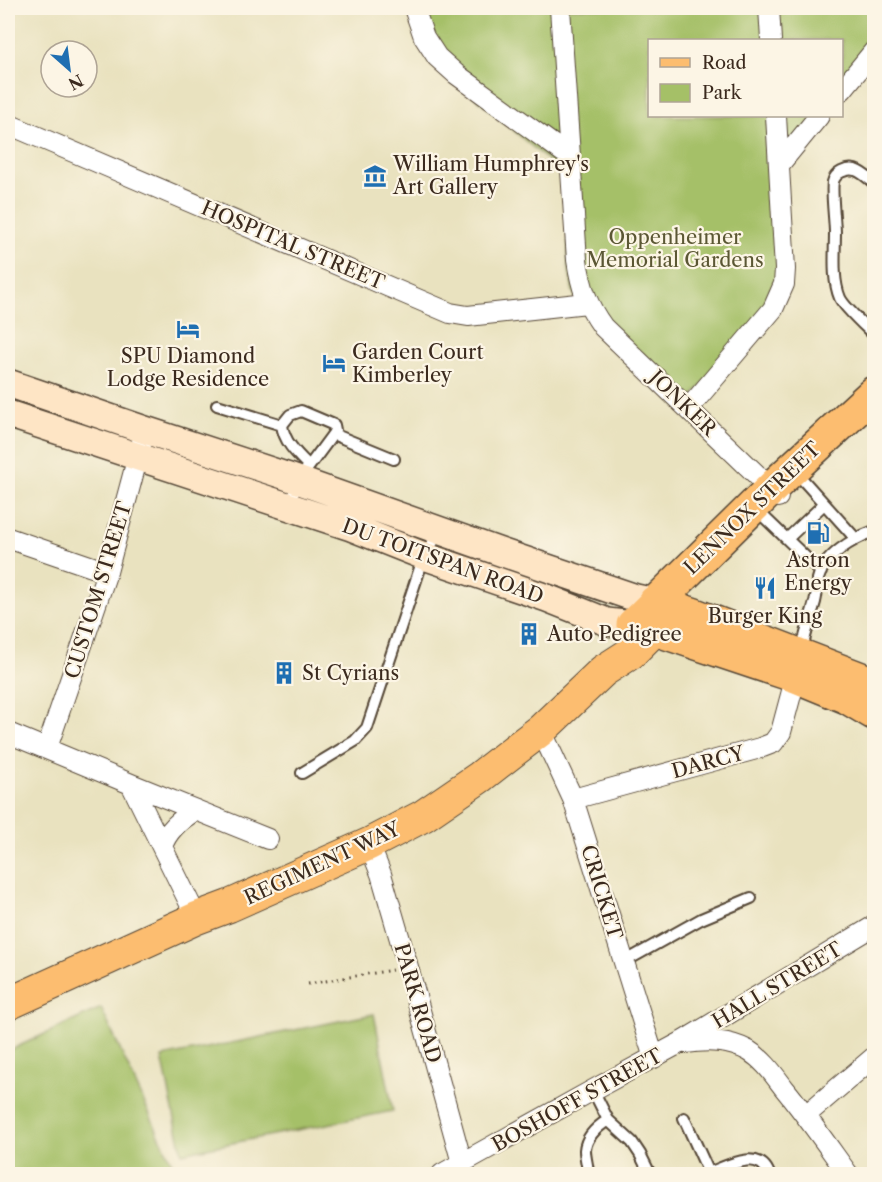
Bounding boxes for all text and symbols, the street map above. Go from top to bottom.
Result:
north arrow [39,39,99,99]
legend [648,39,843,117]
text: Road [702,52,747,74]
text: N [65,70,87,94]
text: Park [702,82,743,104]
place label: William Humphrey's Art Gallery [392,152,589,199]
museum icon: William Humphrey's Art Gallery [362,163,388,189]
street label: HOSPITAL STREET [198,196,388,294]
park label: Oppenheimer Memorial Gardens [586,225,764,272]
hotel icon: SPU Diamond Lodge Residence [175,316,201,342]
place label: Garden Court Kimberley [352,340,484,387]
place label: SPU Diamond Lodge Residence [107,344,269,391]
hotel icon: Garden Court Kimberley [321,350,347,376]
street label: JONKER [642,363,723,442]
street label: LENNOX STREET [679,437,825,579]
street label: CUSTOM STREET [60,499,136,681]
street label: DU TOITSPAN ROAD [339,513,547,609]
fuel station icon: Astron Energy [805,520,831,546]
place label: Astron Energy [784,548,853,595]
restaurant icon: Burger King [752,575,778,601]
place label: Burger King [708,604,823,628]
building icon: Auto Pedigree [516,621,542,647]
place label: Auto Pedigree [546,622,682,646]
building icon: St Cyrians [271,660,297,686]
place label: St Cyrians [302,661,399,685]
street label: DARCY [669,741,748,783]
street label: REGIMENT WAY [240,816,405,910]
street label: CRICKET [576,842,628,942]
street label: HALL STREET [708,937,846,1033]
street label: PARK ROAD [389,940,447,1066]
street label: BOSHOFF STREET [488,1043,666,1157]

